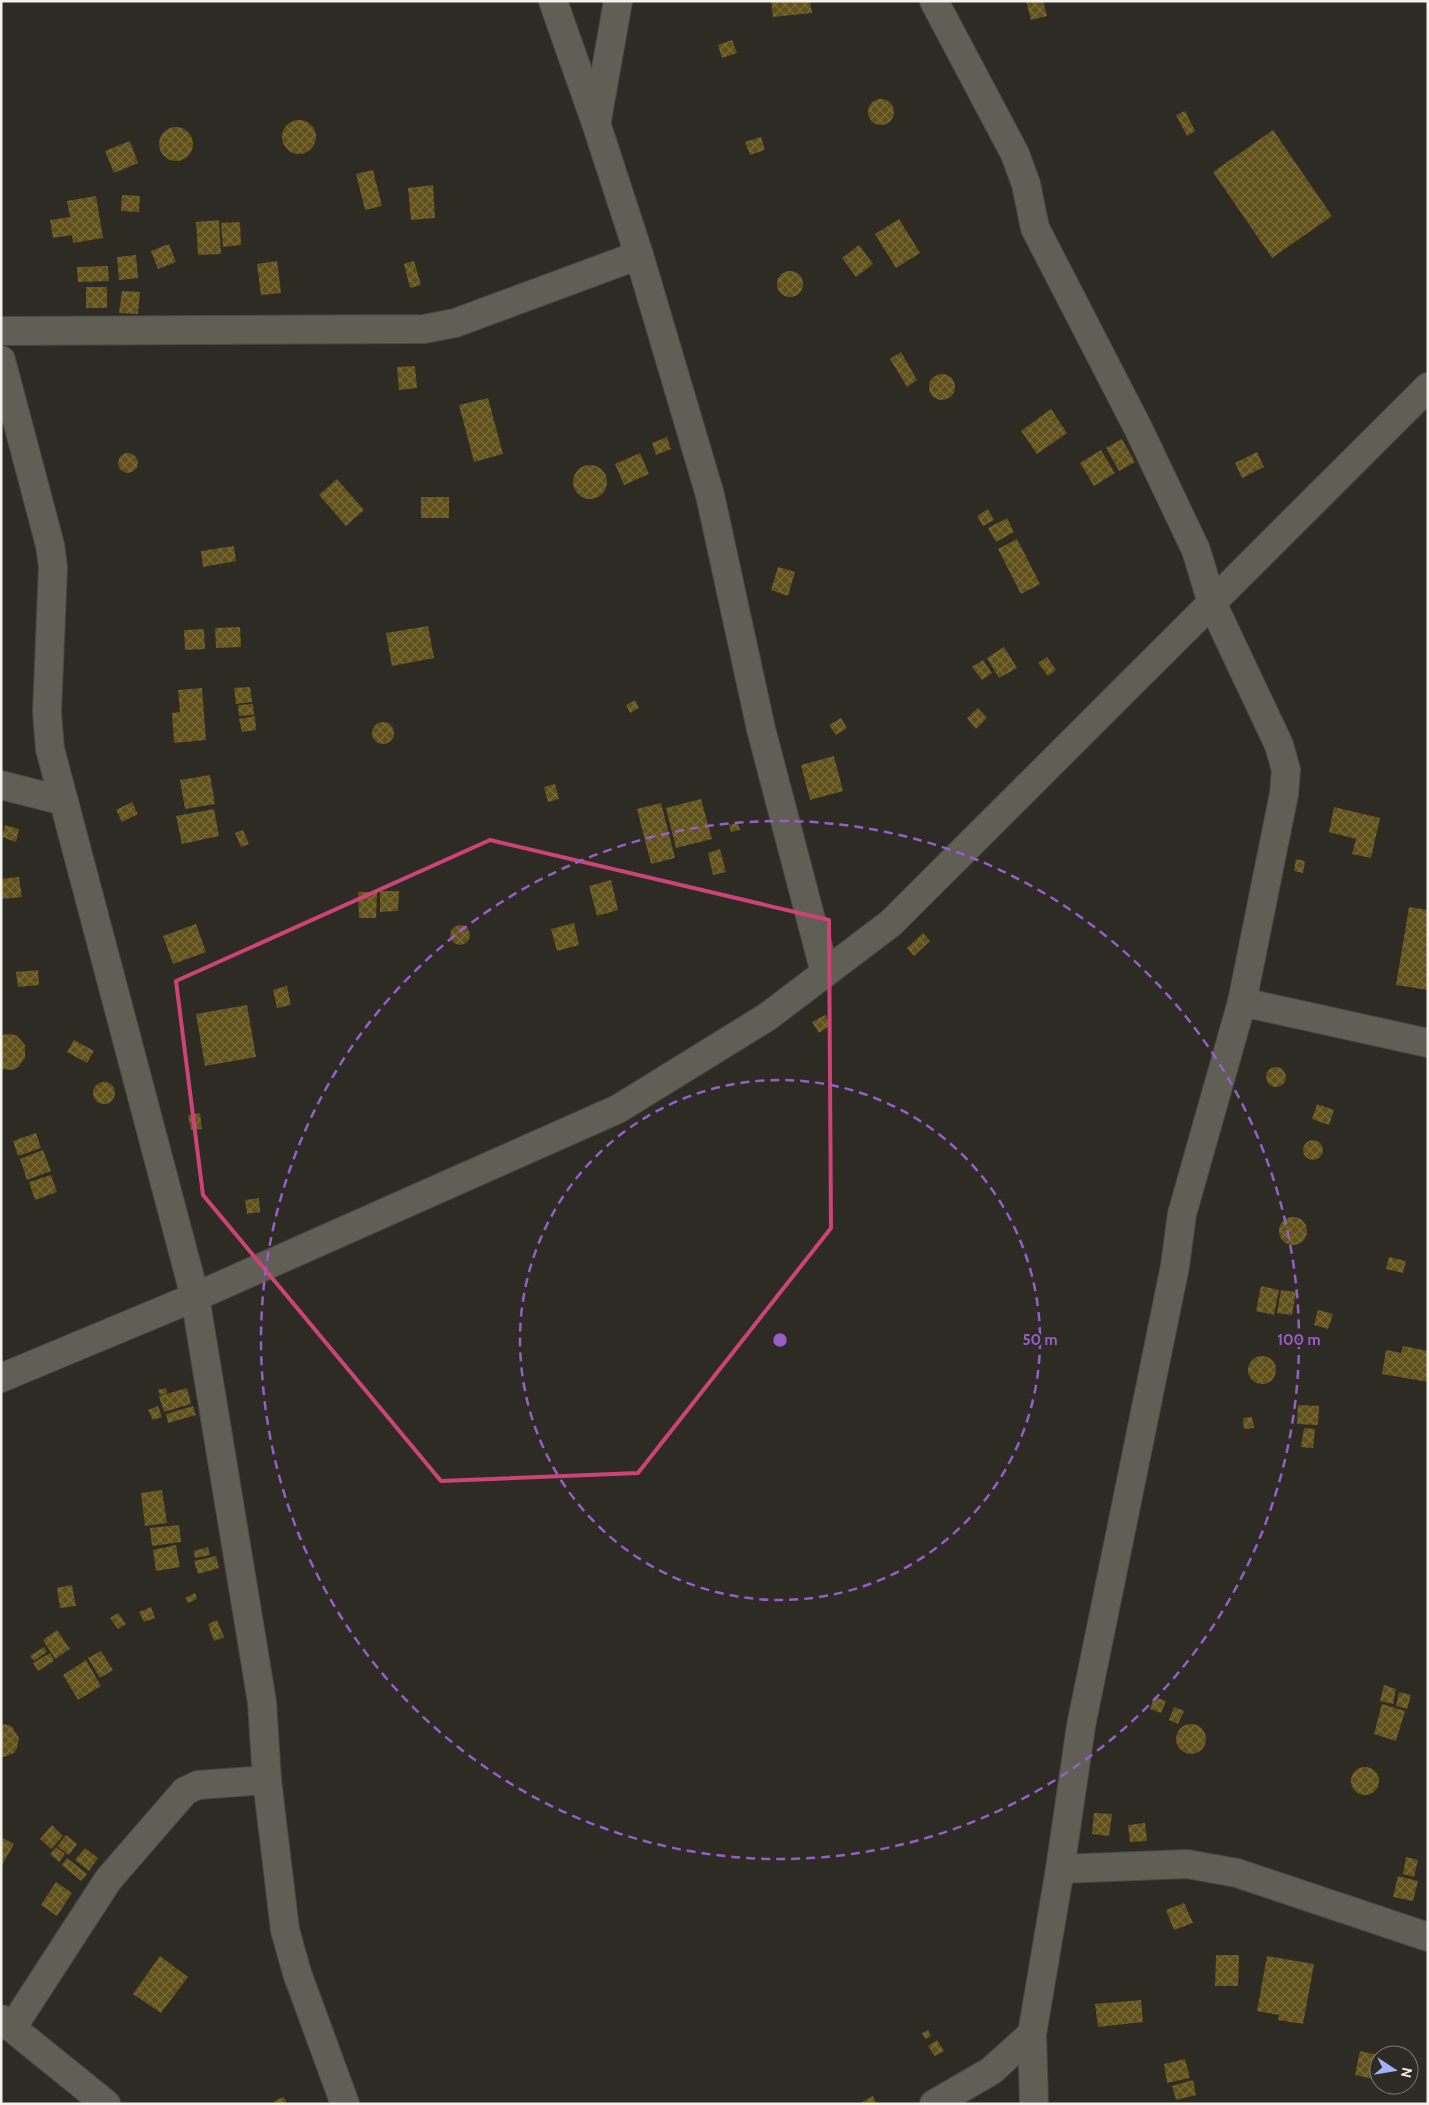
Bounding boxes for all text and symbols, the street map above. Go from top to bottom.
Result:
centre of rings [771,1331,789,1349]
text: 50 m [1022,1331,1058,1349]
text: 100 m [1277,1331,1321,1349]
north arrow [1369,2045,1419,2095]
text: N [1397,2066,1417,2079]

